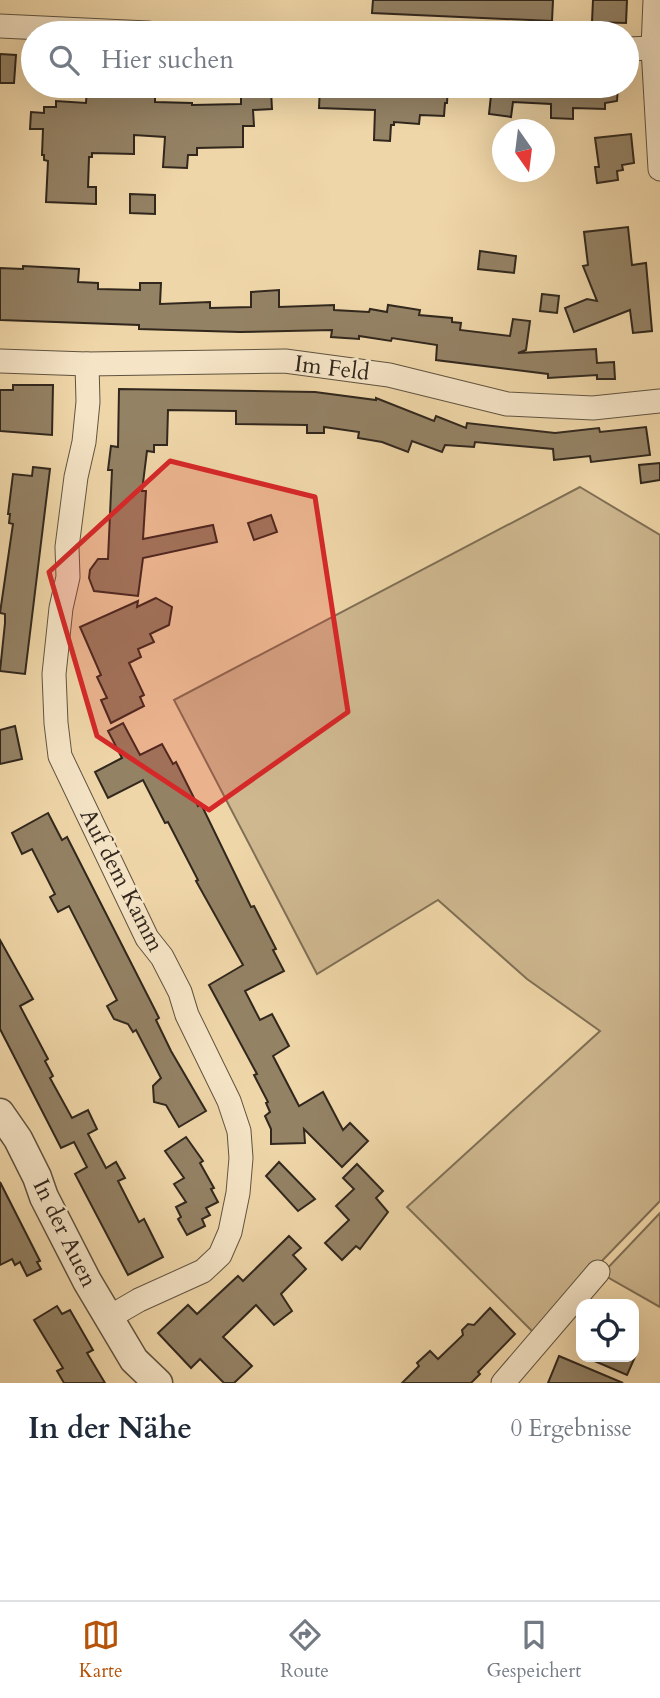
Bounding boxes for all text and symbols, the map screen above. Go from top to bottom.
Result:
search box [21,21,639,98]
icon: search [45,41,83,79]
text: Hier suchen [101,42,234,77]
north arrow [492,119,555,182]
street label: Im Feld [293,348,372,388]
street label: Auf dem Kamm [73,803,172,957]
street label: In der Auen [25,1174,105,1292]
map controls [576,1299,639,1362]
button: locate [576,1299,639,1362]
text: In der Nähe [28,1408,192,1449]
text: 0 Ergebnisse [510,1413,632,1444]
tab: Karte [79,1616,123,1684]
tab: Route [280,1616,329,1684]
tab: Gespeichert [486,1616,581,1684]

